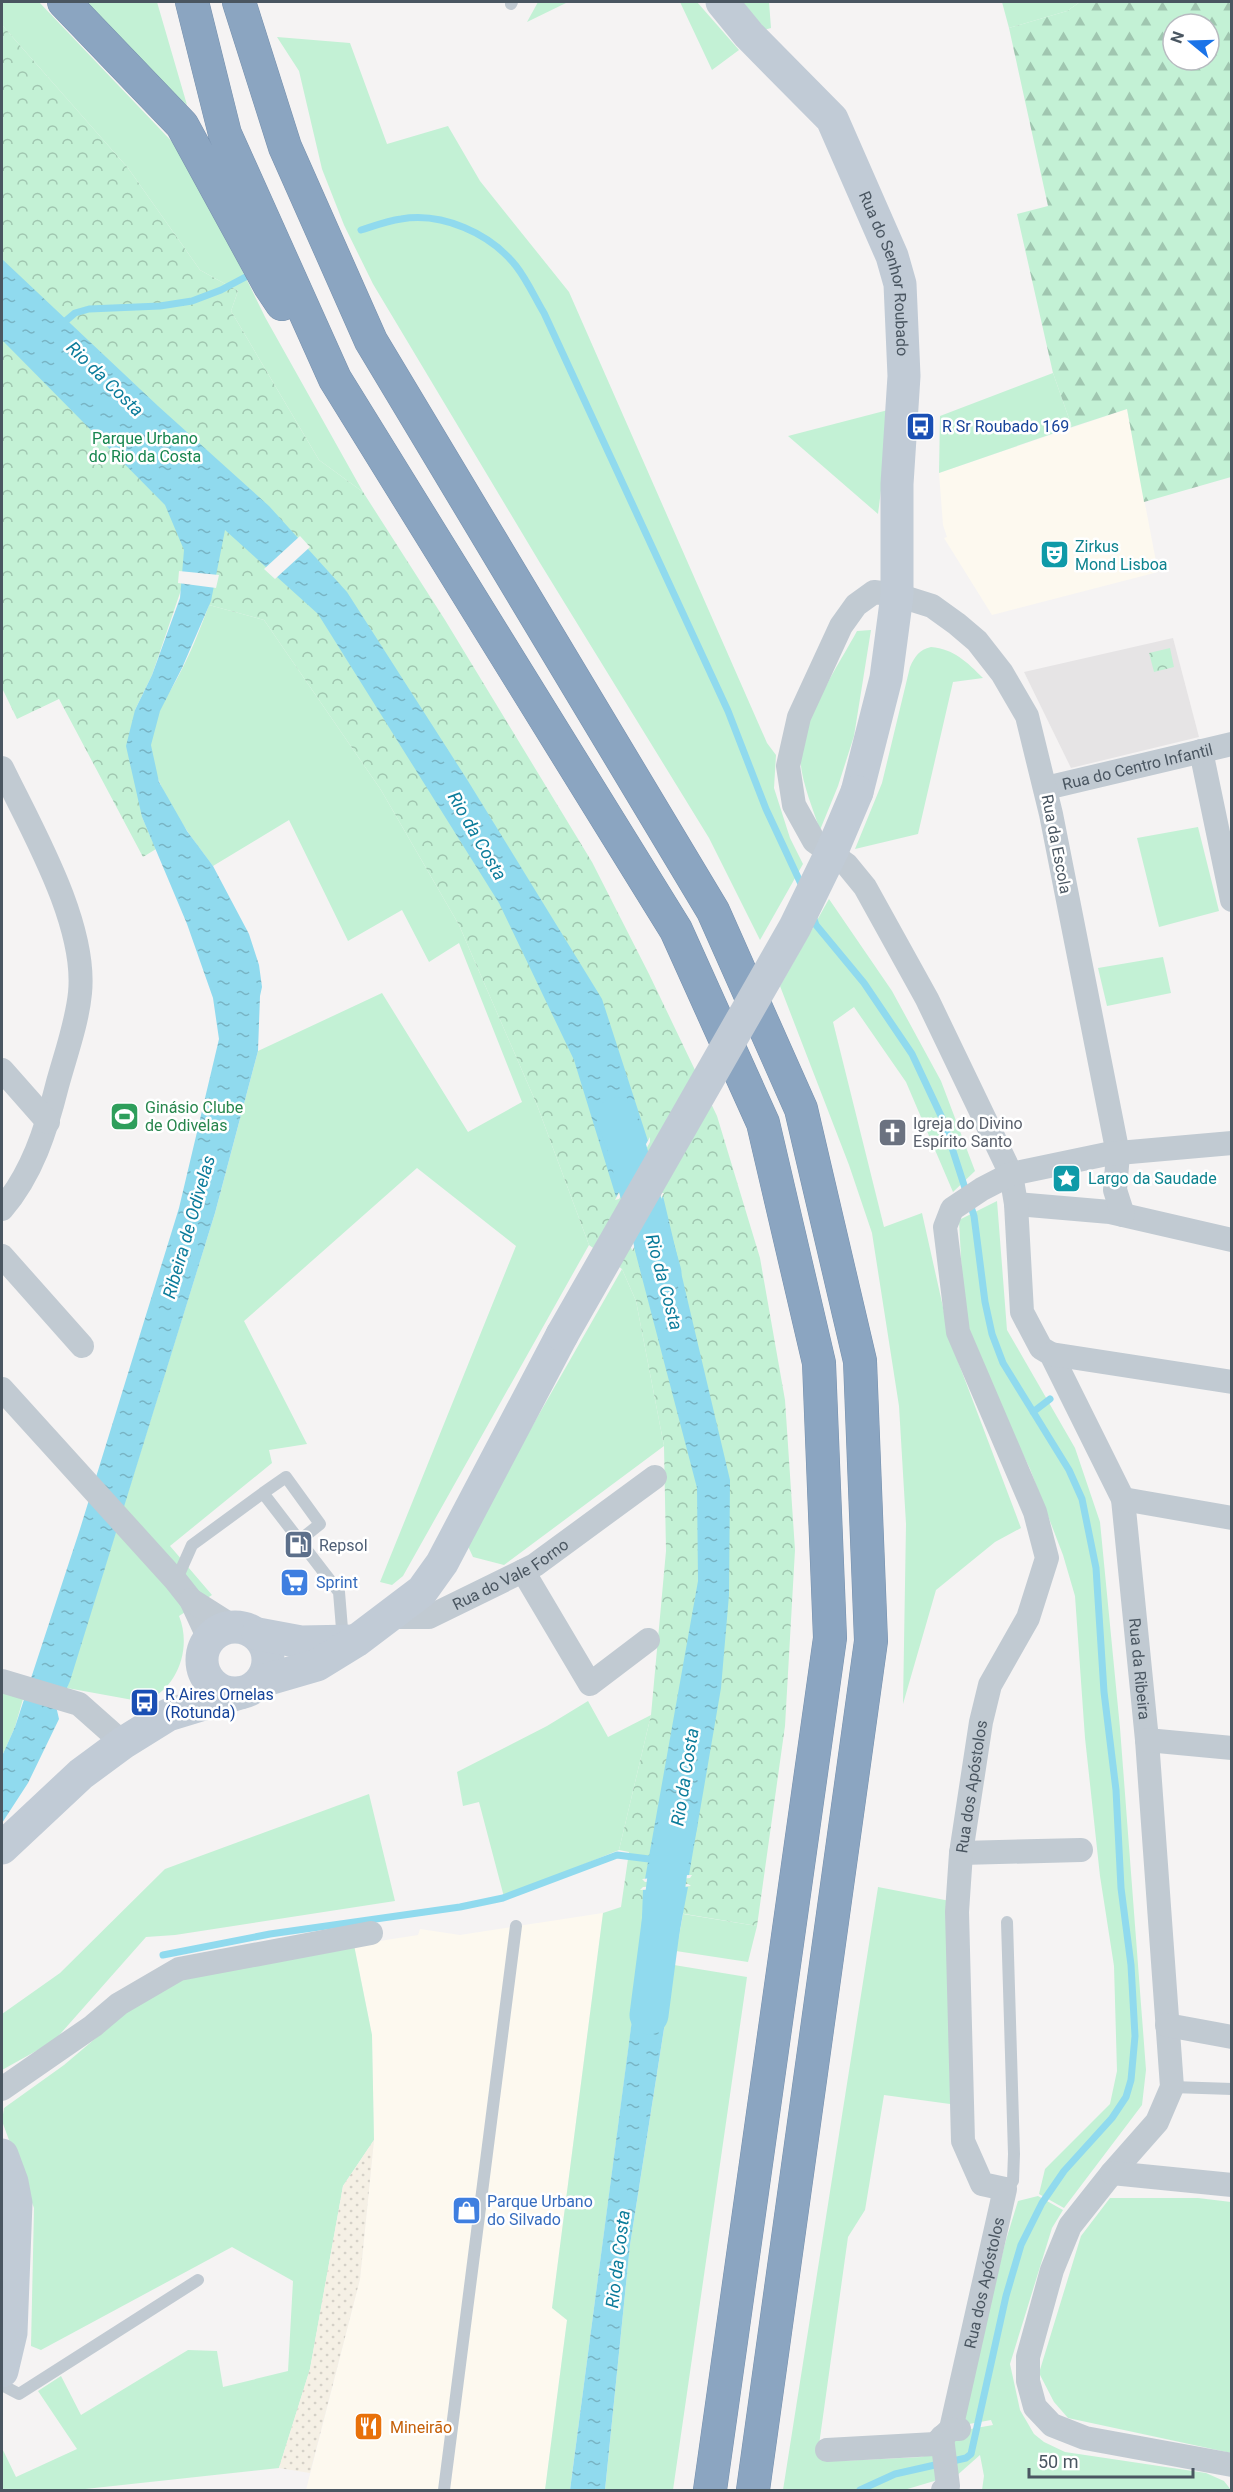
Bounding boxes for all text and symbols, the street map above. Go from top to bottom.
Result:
north arrow [1161,12,1221,72]
text: N [1166,29,1188,46]
street label: Rua do Senhor Roubado [855,188,912,357]
water label: Rio da Costa [63,337,148,420]
bus stop icon: R Sr Roubado 169 [905,410,937,442]
place label: R Sr Roubado 169 [942,417,1069,436]
park label: Parque Urbano do Rio da Costa [89,429,201,466]
place label: Zirkus Mond Lisboa [1075,537,1168,574]
theatre icon: Zirkus Mond Lisboa [1038,539,1070,571]
street label: Rua do Centro Infantil [1060,740,1215,794]
water label: Rio da Costa [444,788,511,884]
street label: Rua da Escola [1038,793,1075,895]
place label: Ginásio Clube de Odivelas [145,1098,243,1135]
sports icon: Ginásio Clube de Odivelas [108,1100,140,1132]
place label: Igreja do Divino Espírito Santo [913,1114,1023,1151]
church icon: Igreja do Divino Espírito Santo [876,1116,908,1148]
water label: Ribeira de Odivelas [158,1153,219,1301]
place icon: Largo da Saudade [1051,1162,1083,1194]
place label: Largo da Saudade [1088,1169,1217,1188]
water label: Rio da Costa [642,1231,687,1332]
fuel station icon: Repsol [282,1529,314,1561]
street label: Rua do Vale Forno [449,1535,572,1614]
place label: Repsol [319,1536,368,1555]
supermarket icon: Sprint [279,1566,311,1598]
place label: Sprint [316,1573,358,1592]
street label: Rua da Ribeira [1125,1617,1154,1721]
place label: R Aires Ornelas (Rotunda) [165,1685,274,1722]
bus stop icon: R Aires Ornelas (Rotunda) [128,1687,160,1719]
street label: Rua dos Apóstolos [952,1719,991,1854]
water label: Rio da Costa [666,1727,703,1827]
place label: Parque Urbano do Silvado [487,2192,593,2229]
shop icon: Parque Urbano do Silvado [450,2194,482,2226]
water label: Rio da Costa [601,2209,634,2309]
street label: Rua dos Apóstolos [960,2215,1008,2350]
restaurant icon: Mineirão [353,2411,385,2443]
place label: Mineirão [390,2418,452,2437]
scale bar [1029,2441,1192,2479]
text: 50 m [1038,2451,1078,2472]

